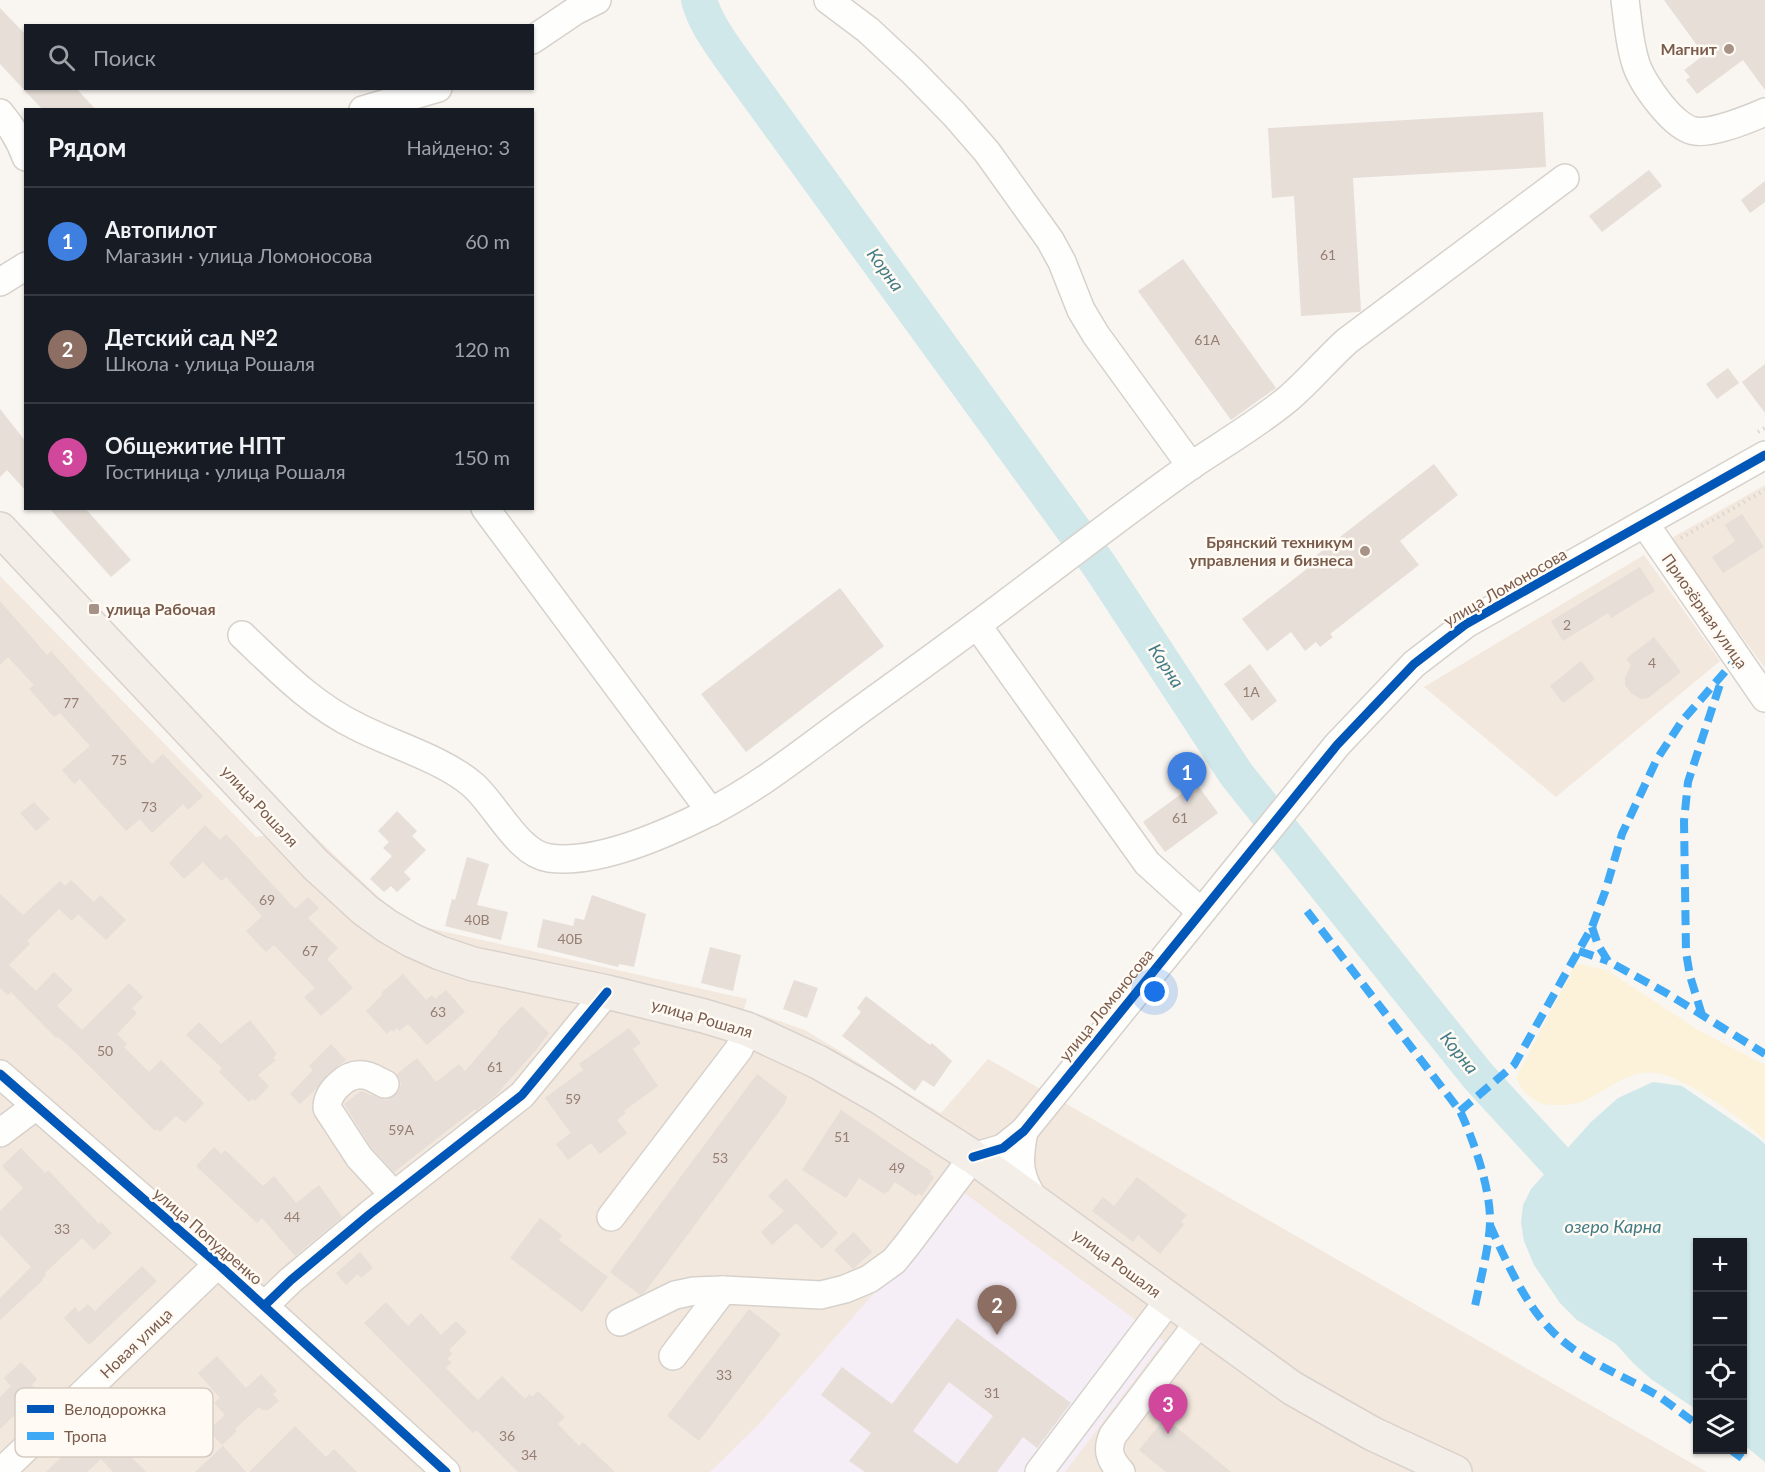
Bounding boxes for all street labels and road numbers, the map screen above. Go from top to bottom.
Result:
street label: улица Ломоносова [1440,544,1570,630]
street label: Приозёрная улица [1659,550,1752,672]
street label: улица Рошаля [218,761,303,850]
street label: улица Ломоносова [1054,945,1157,1065]
street label: улица Рошаля [649,994,755,1041]
street label: улица Попудренко [150,1183,267,1288]
street label: улица Рошаля [1069,1224,1165,1301]
street label: Новая улица [96,1304,176,1382]

